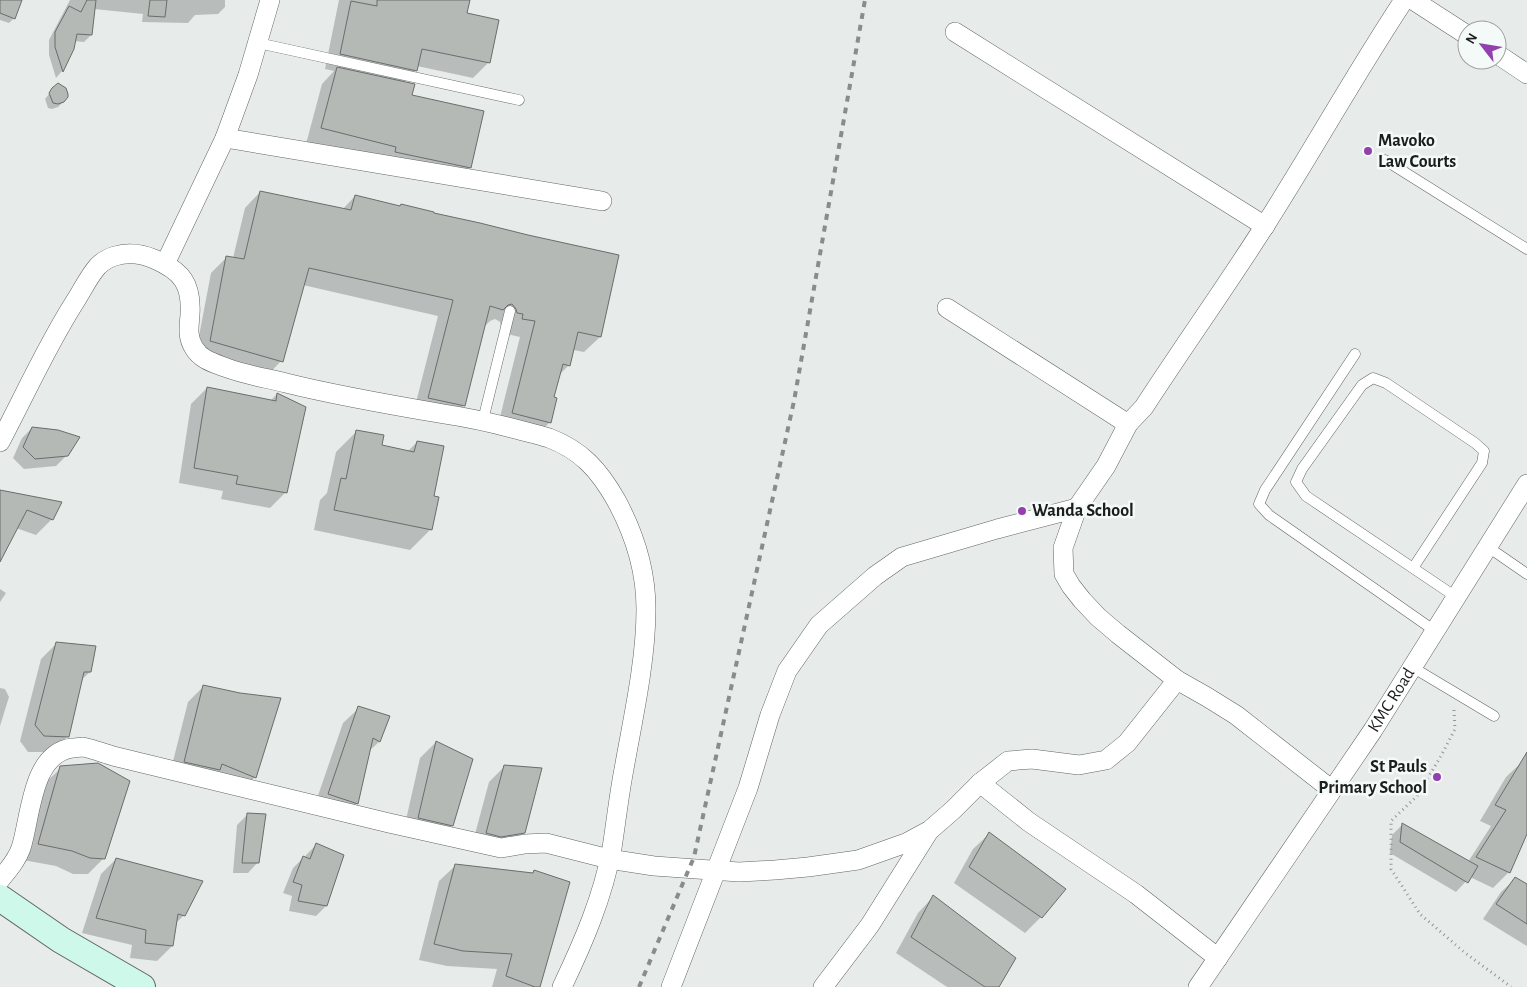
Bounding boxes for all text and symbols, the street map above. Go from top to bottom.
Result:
north arrow [1457,20,1507,70]
text: N [1463,31,1480,47]
place label: Mavoko Law Courts [1378,132,1456,171]
marker: Mavoko Law Courts [1362,145,1374,157]
place label: Wanda School [1032,502,1134,520]
marker: Wanda School [1016,505,1028,517]
street label: KMC Road [1365,665,1418,736]
place label: St Pauls Primary School [1318,758,1427,797]
marker: St Pauls Primary School [1431,771,1443,783]

